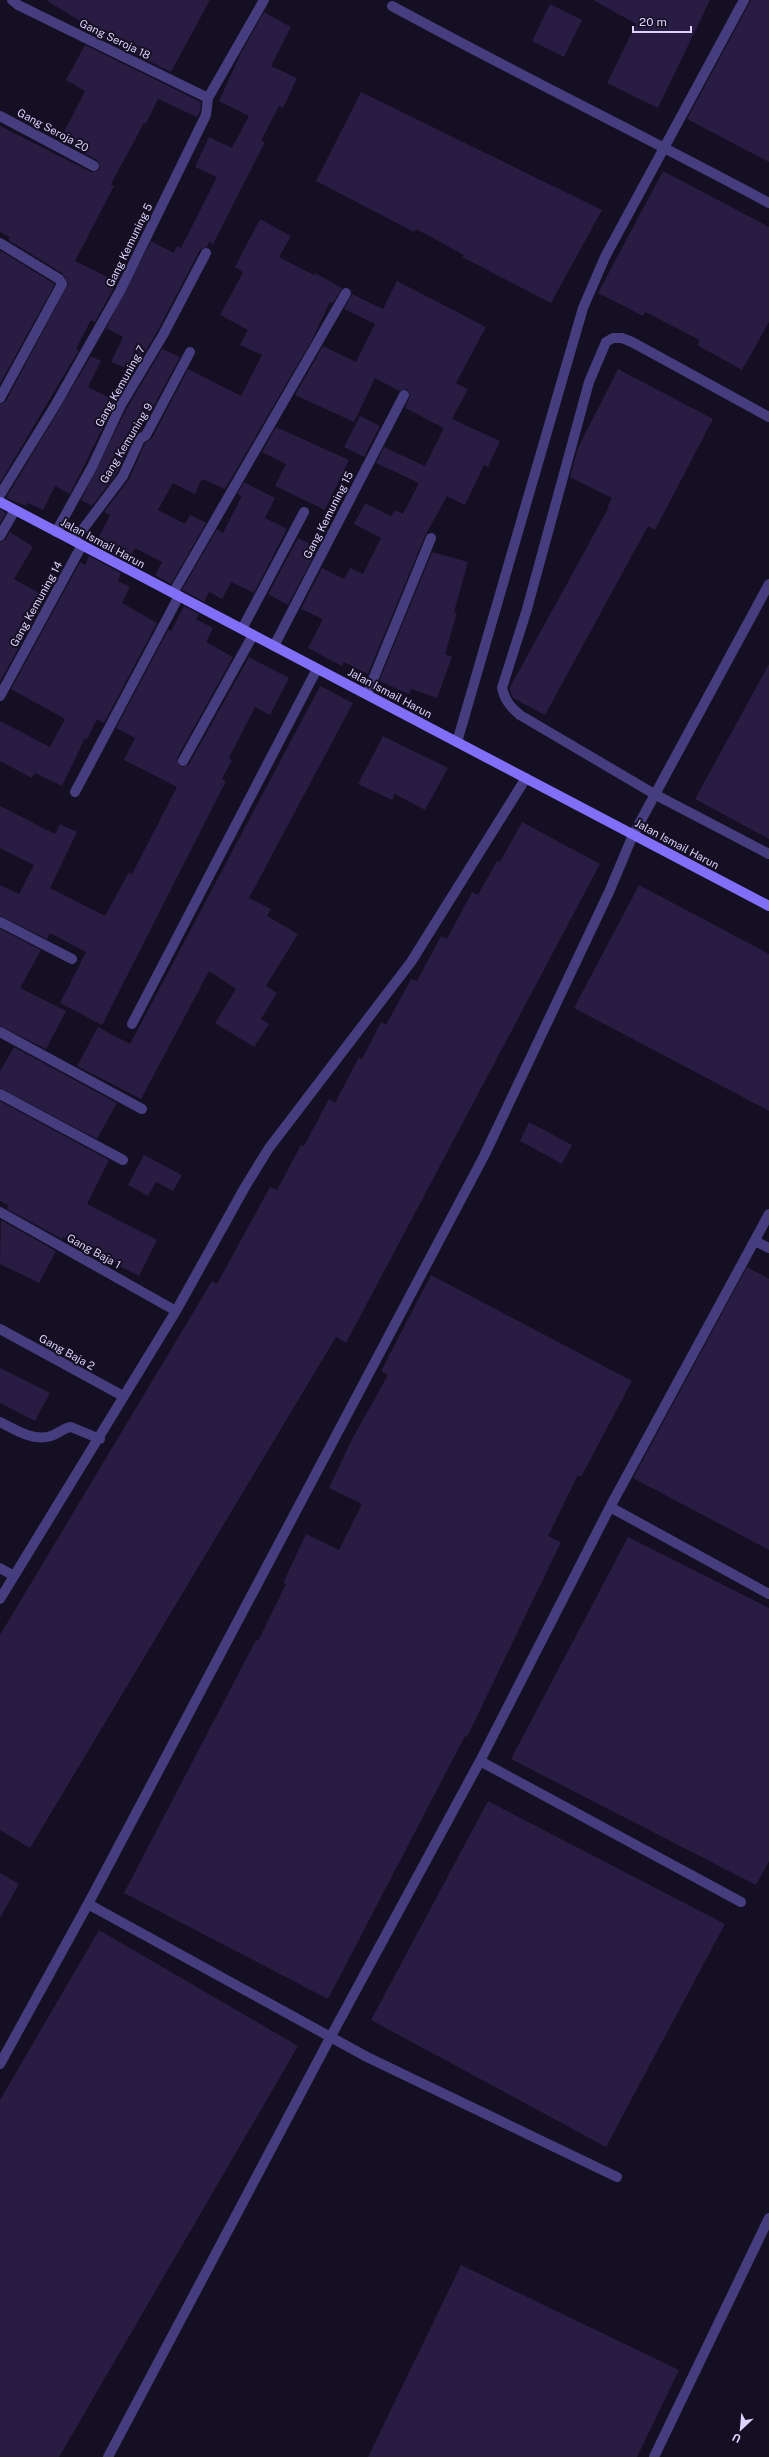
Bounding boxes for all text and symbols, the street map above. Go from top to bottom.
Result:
scale bar [633,8,691,34]
text: 20 m [639,15,667,29]
street label: Gang Seroja 18 [78,17,152,61]
street label: Gang Seroja 20 [15,106,91,154]
street label: Gang Kemuning 5 [104,201,154,289]
street label: Gang Kemuning 7 [93,343,148,429]
street label: Gang Kemuning 9 [97,401,155,485]
street label: Gang Kemuning 15 [301,470,355,560]
street label: Jalan Ismail Harun [59,516,147,570]
street label: Gang Kemuning 14 [8,559,65,649]
street label: Jalan Ismail Harun [346,666,434,720]
street label: Jalan Ismail Harun [633,817,721,871]
street label: Gang Baja 1 [65,1231,123,1271]
street label: Gang Baja 2 [37,1332,97,1372]
north arrow [721,2409,761,2449]
text: U [730,2431,743,2445]

